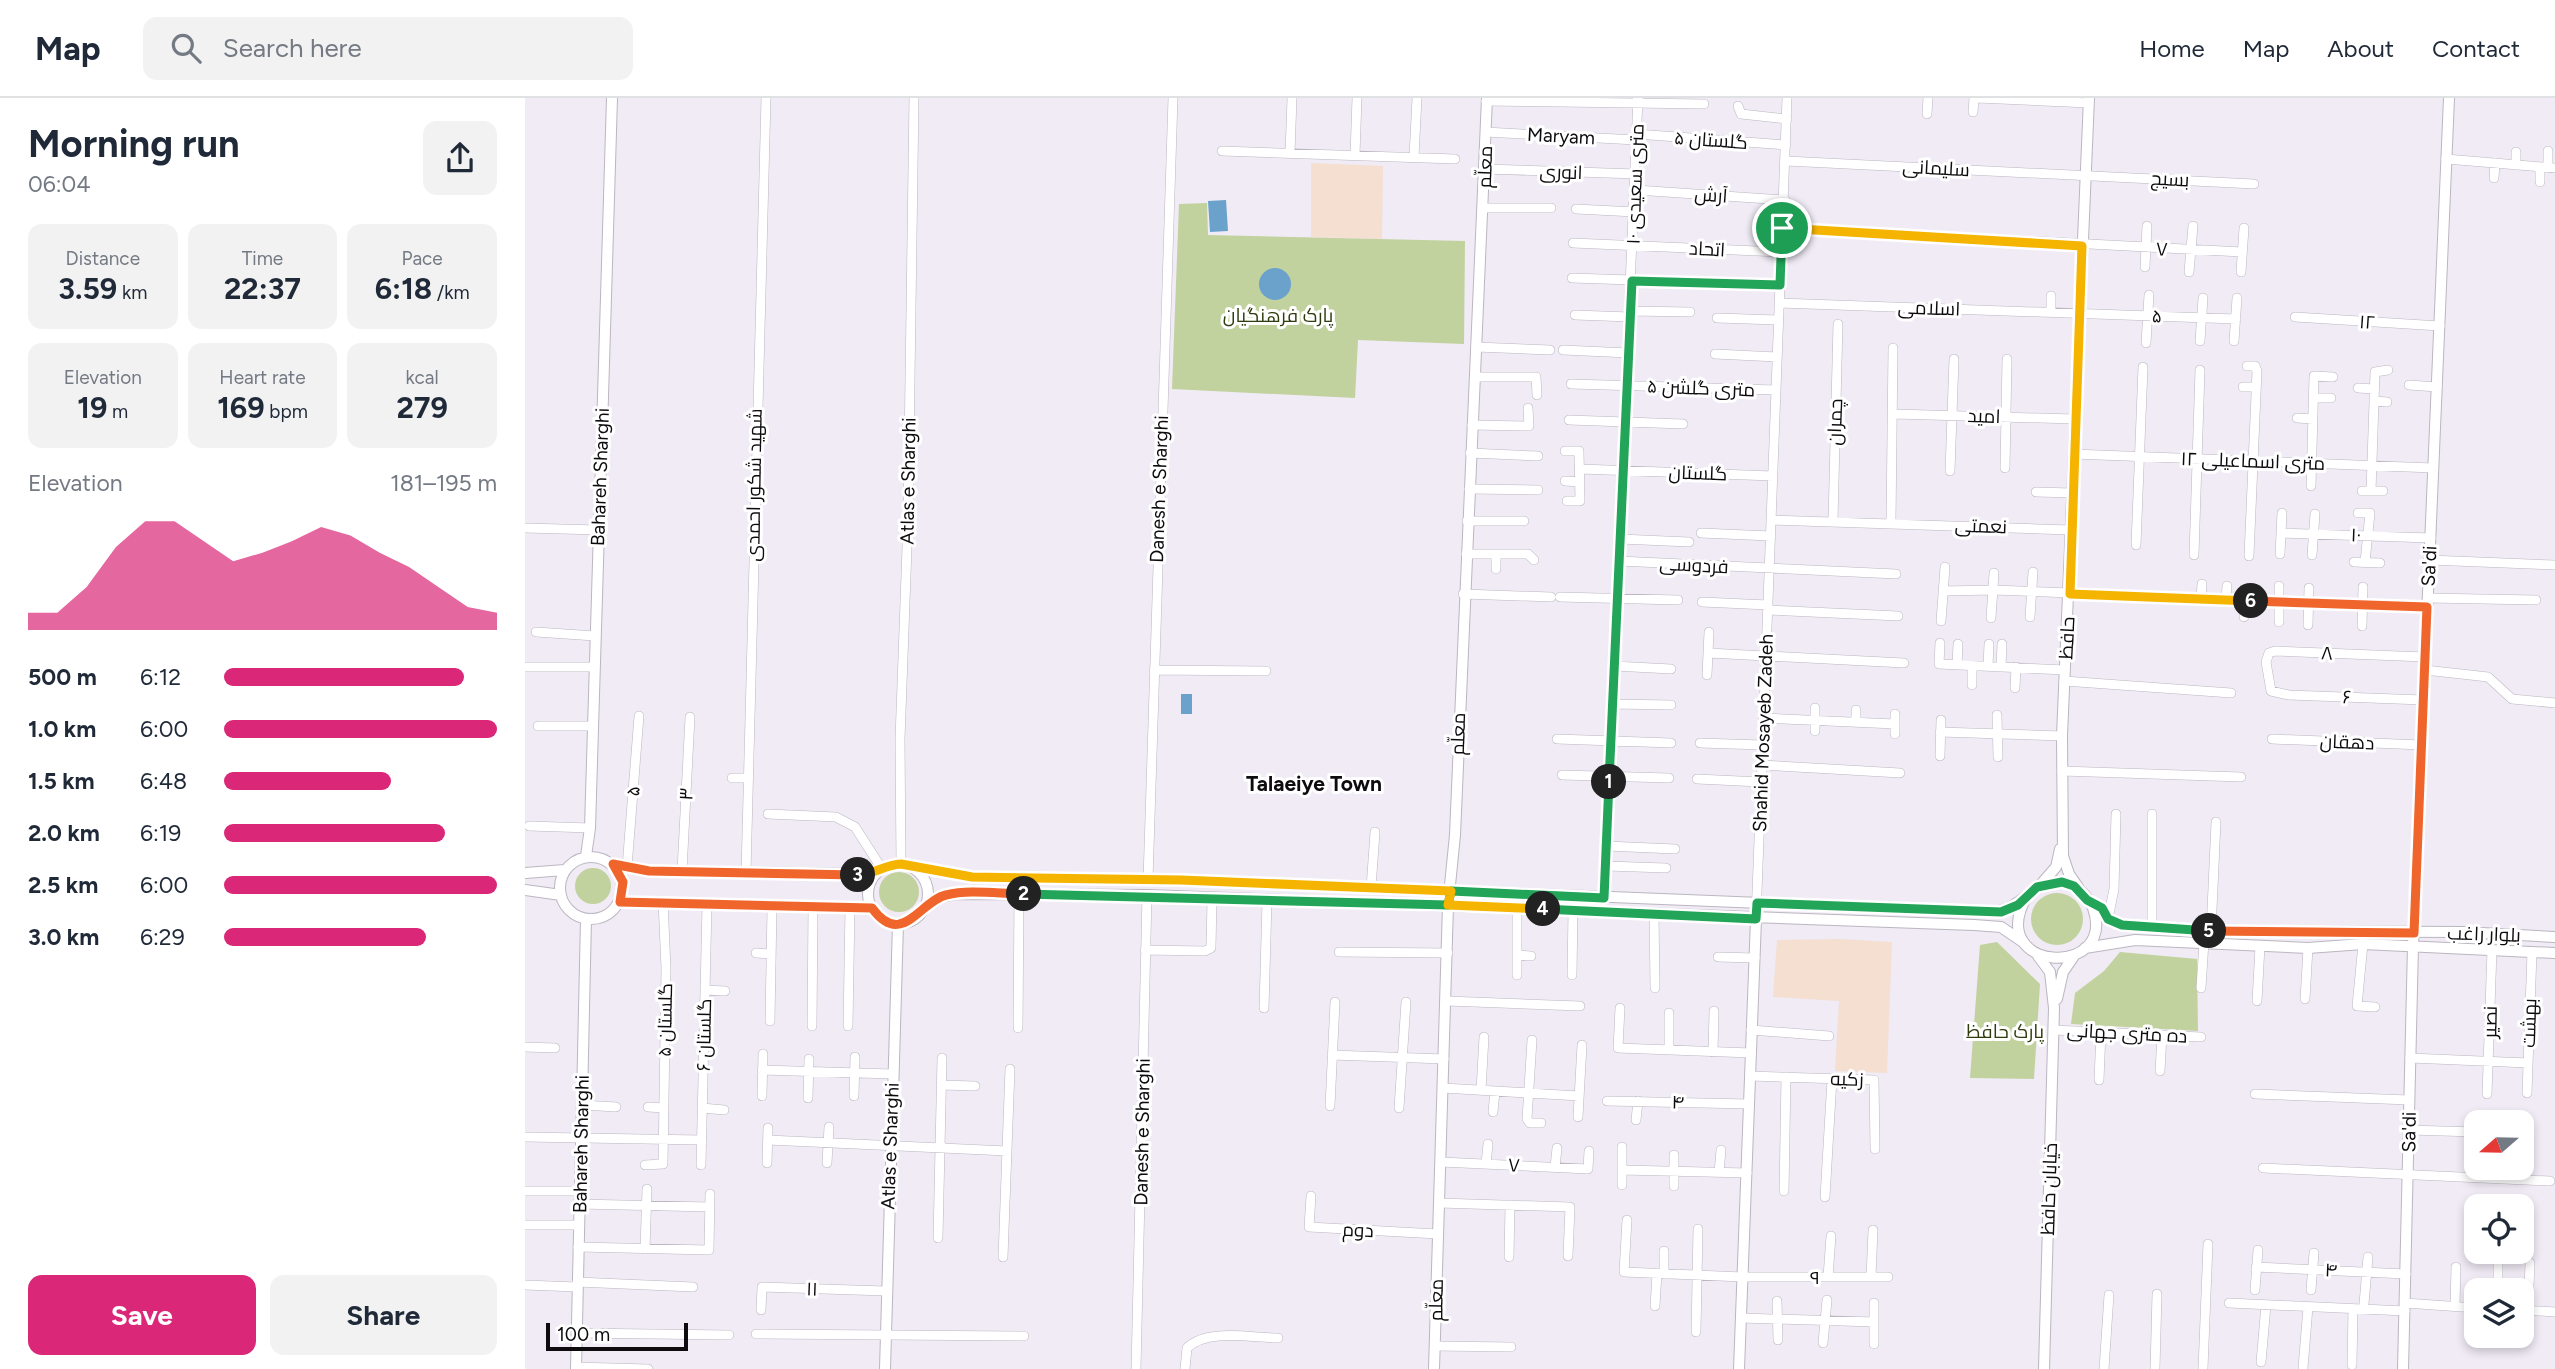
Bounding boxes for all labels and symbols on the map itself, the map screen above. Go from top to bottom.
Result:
street label: Maryam [1527,123,1595,149]
street label: ۱۰ متری سعیدی [1621,123,1649,245]
street label: گلستان ۵ [1673,126,1749,154]
street label: معلّم [1472,145,1499,189]
street label: سلیمانی [1902,155,1970,181]
street label: انوری [1539,160,1583,184]
street label: بسیج [2150,166,2190,194]
street label: آرش [1694,182,1728,208]
pin [1752,198,1812,258]
street label: اتحاد [1688,237,1726,261]
street label: ۷ [2156,237,2168,261]
street label: اسلامی [1897,295,1961,321]
park label: پارک فرهنگیان [1223,304,1333,328]
street label: ۵ [2151,304,2163,328]
street label: ۱۲ [2358,310,2376,334]
street label: ۵ متری گلشن [1647,375,1755,401]
street label: چمران [1823,398,1848,446]
street label: امید [1967,404,2001,428]
street label: Bahareh Sharghi [586,408,614,546]
street label: شهید شکور احمدی [741,408,767,562]
street label: Danesh e Sharghi [1145,415,1173,563]
street label: Atlas e Sharghi [895,417,921,545]
street label: ۱۲ متری اسماعیلی [2180,447,2326,475]
street label: گلستان [1668,460,1728,486]
street label: نعمتی [1954,514,2008,538]
street label: ۱۰ [2350,523,2362,547]
street label: Sa'di [2416,545,2442,587]
street label: فردوسی [1659,552,1729,578]
pin: 6 [2233,584,2269,618]
street label: حافظ [2054,616,2080,660]
street label: Shahid Mosayeb Zadeh [1748,634,1778,832]
street label: ۸ [2320,641,2334,665]
street label: ۶ [2342,685,2352,709]
street label: معلّم [1445,712,1472,756]
street label: دهقان [2319,730,2375,754]
pin: 1 [1591,764,1627,800]
district label: Talaeiye Town [1246,771,1382,796]
street label: ۵ [621,785,645,797]
street label: ۳ [674,787,698,801]
pin: 3 [841,858,875,892]
pin: 2 [1007,876,1041,912]
pin: 4 [1525,892,1561,926]
pin: 5 [2191,914,2227,948]
street label: بلوار راغب [2447,921,2521,947]
street label: گلستان ۵ [653,983,677,1057]
street label: گلستان ۶ [692,998,716,1072]
street label: بهشت [2517,998,2541,1048]
street label: نصیر [2478,1006,2502,1039]
street label: ده متری جهانی [2066,1018,2188,1048]
park label: پارک حافظ [1966,1020,2044,1044]
street label: Danesh e Sharghi [1129,1058,1155,1206]
street label: زکیه [1830,1067,1864,1091]
street label: Bahareh Sharghi [568,1075,594,1213]
street label: Atlas e Sharghi [876,1082,904,1210]
street label: ۴ [1671,1090,1685,1114]
north arrow [2464,1110,2534,1180]
street label: Sa'di [2397,1111,2421,1153]
street label: خیابان حافظ [2036,1142,2062,1236]
street label: ۷ [1507,1153,1521,1177]
street label: دوم [1342,1218,1374,1244]
street label: ۴ [2324,1258,2338,1282]
street label: ۹ [1810,1266,1820,1289]
street label: ۱۱ [806,1277,818,1301]
street label: معلّم [1423,1278,1450,1322]
scale bar [546,1320,688,1352]

